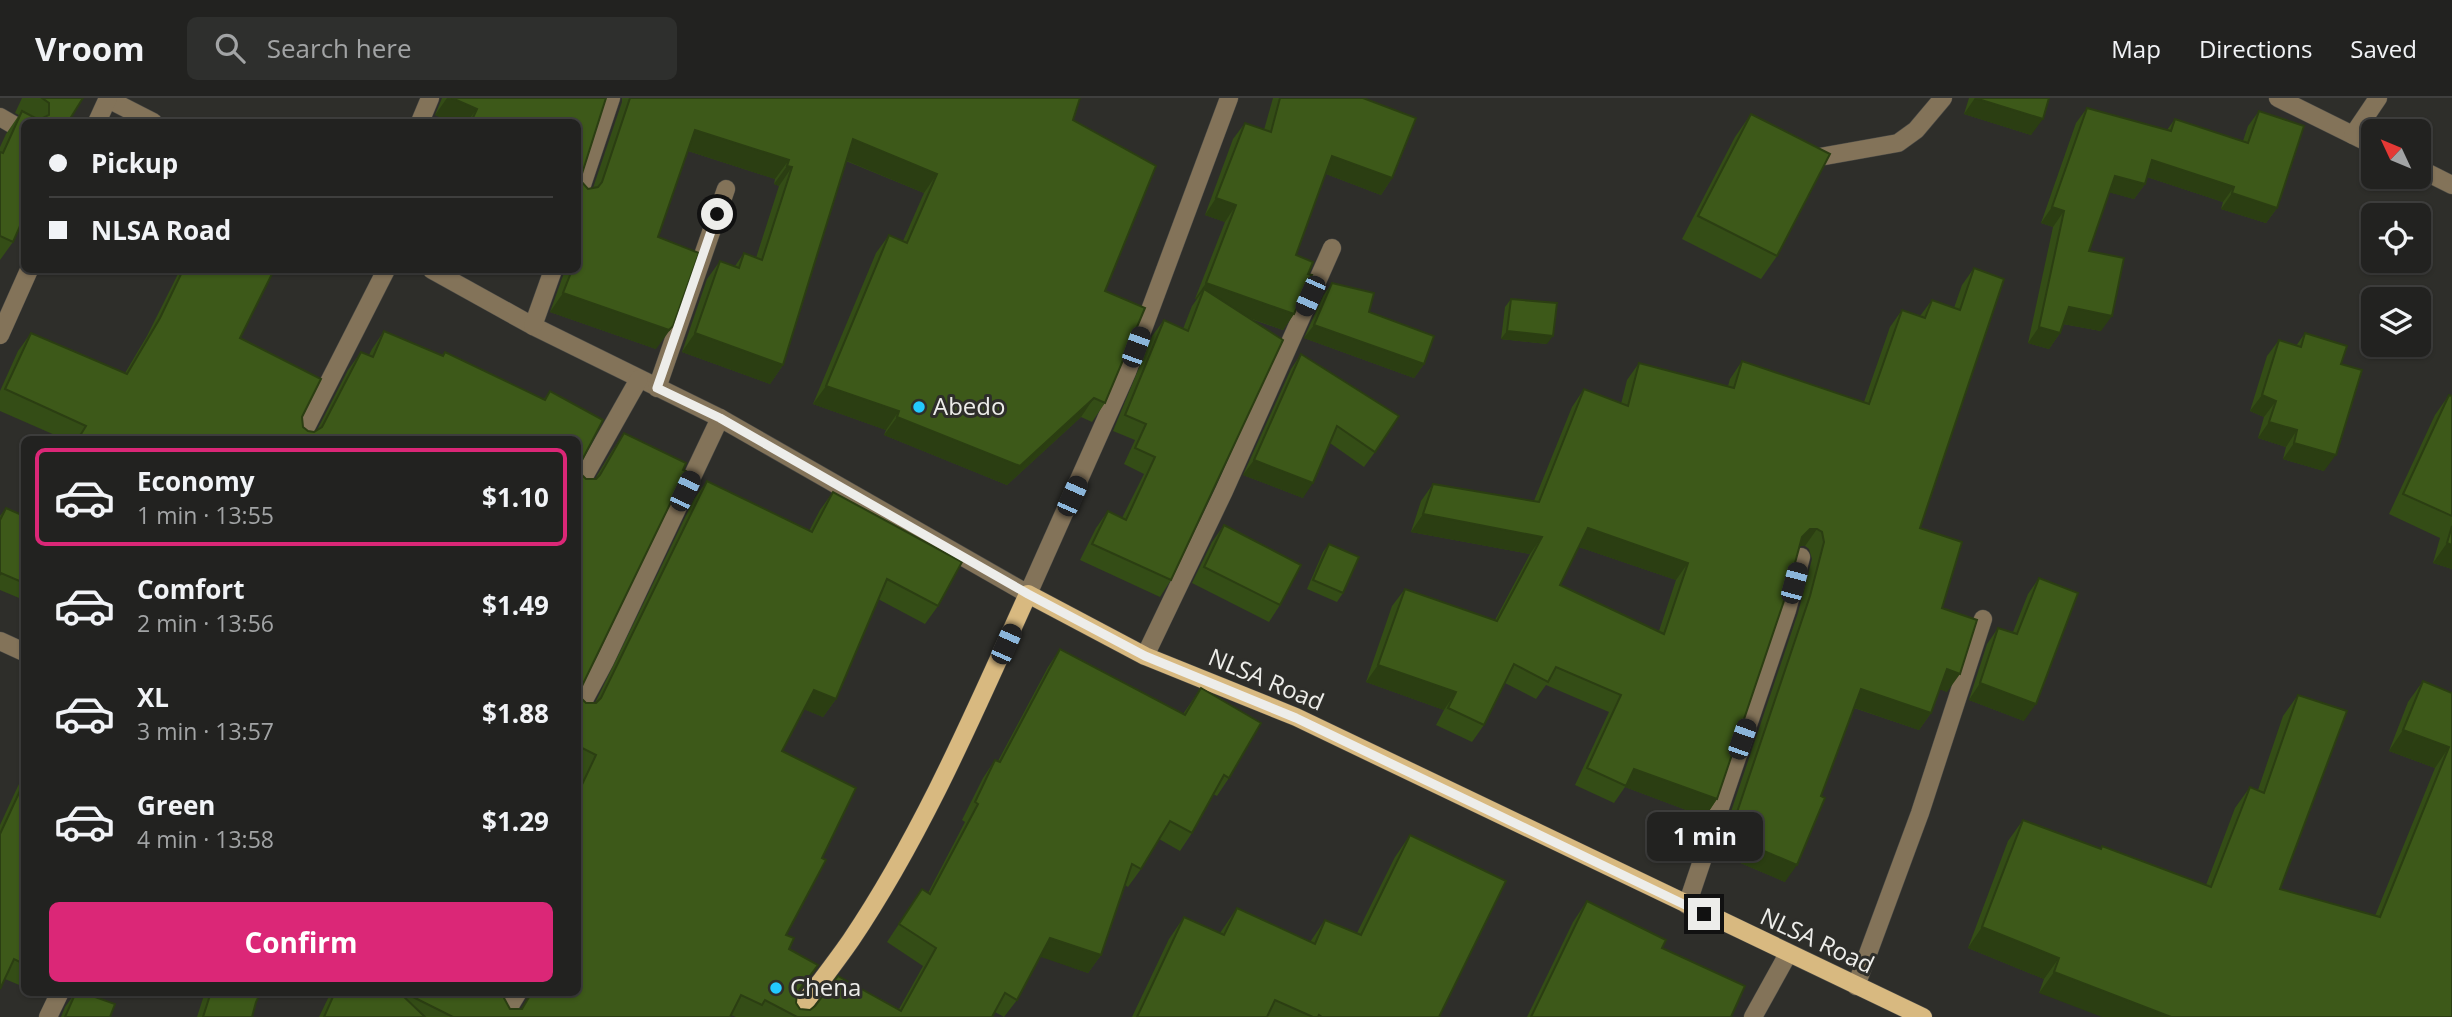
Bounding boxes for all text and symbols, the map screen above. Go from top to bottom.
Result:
search box [187,17,677,80]
text: Vroom [35,26,145,71]
icon: search [211,29,249,67]
text: Search here [267,30,412,66]
text: Map [2111,32,2161,65]
text: Directions [2199,32,2312,65]
text: Saved [2350,32,2417,65]
north arrow [2361,119,2431,189]
map controls [2361,119,2431,357]
text: Pickup [91,145,178,181]
route start [701,198,733,230]
button: locate [2361,203,2431,273]
text: NLSA Road [91,212,231,248]
car [1292,273,1329,319]
button: layers [2361,287,2431,357]
car [1119,324,1154,370]
place label: Abedo [933,389,1005,422]
marker: Abedo [911,399,927,415]
text: Economy [137,463,255,499]
icon: car [53,466,116,529]
car [667,468,704,514]
car [1054,473,1091,519]
text: $1.10 [482,479,549,515]
text: 1 min · 13:55 [137,499,274,531]
car [1779,560,1810,606]
text: Comfort [137,571,244,607]
icon: car [53,574,116,637]
text: $1.49 [482,587,549,623]
text: 2 min · 13:56 [137,607,274,639]
car [988,621,1025,667]
street label: NLSA Road [1204,640,1329,718]
text: XL [137,679,169,715]
icon: car [53,682,116,745]
text: $1.88 [482,695,549,731]
text: 3 min · 13:57 [137,715,274,747]
car [1726,716,1759,762]
text: Green [137,787,215,823]
icon: car [53,790,116,853]
text: $1.29 [482,803,549,839]
callout: 1 min [1646,812,1762,862]
text: 1 min [1673,820,1737,852]
text: 4 min · 13:58 [137,823,274,855]
route end [1688,898,1720,930]
street label: NLSA Road [1755,899,1880,980]
button: Confirm [49,902,553,982]
place label: Chena [790,970,861,1003]
marker: Chena [768,980,784,996]

